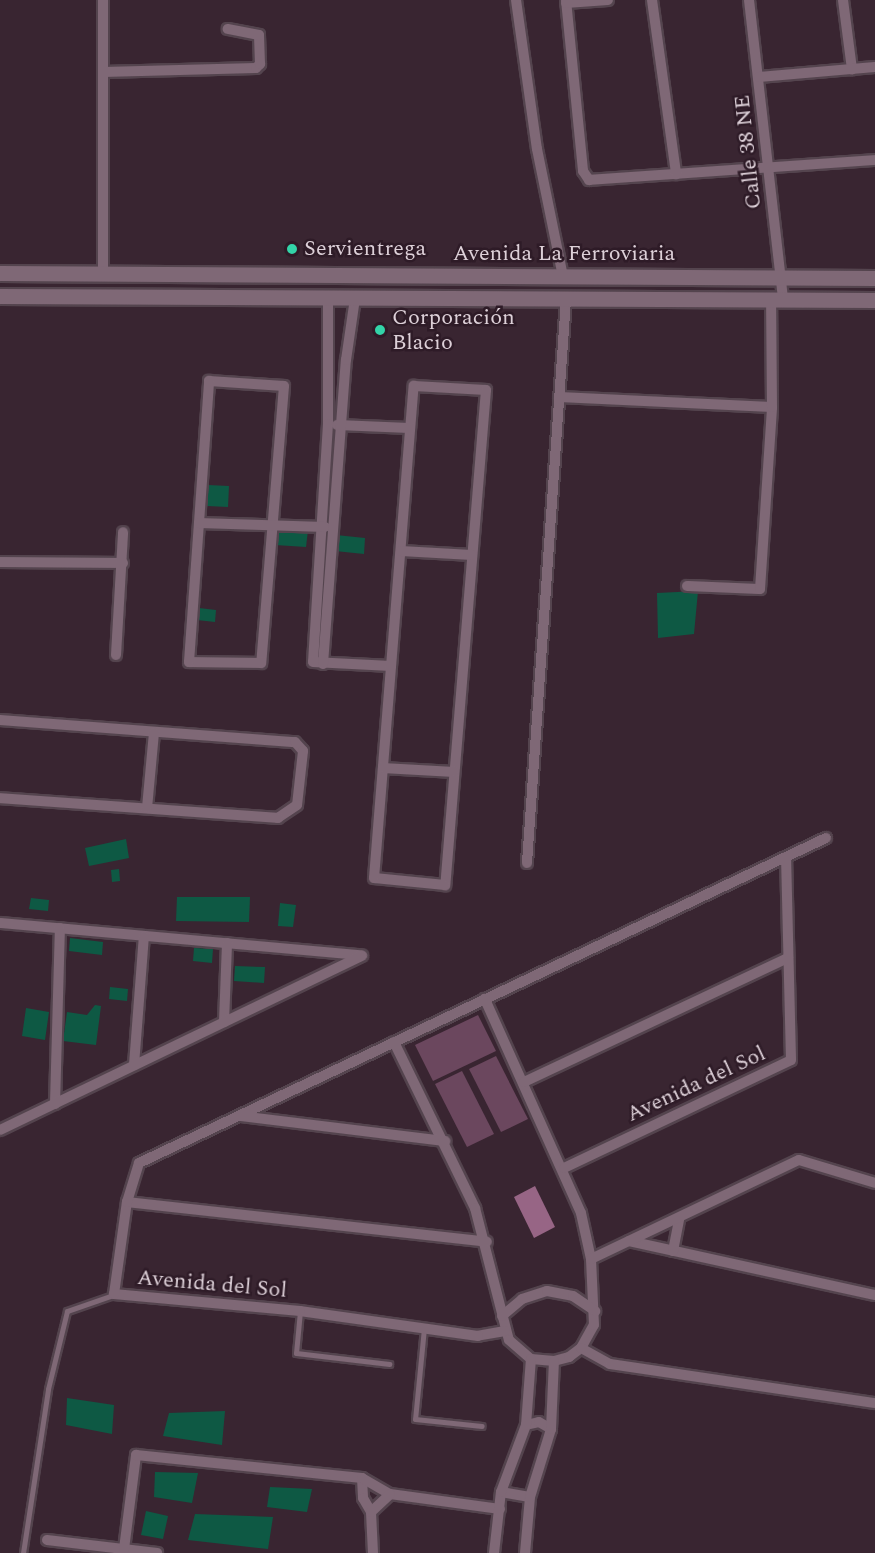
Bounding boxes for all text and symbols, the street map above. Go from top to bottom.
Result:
street label: Calle 38 NE [729,93,767,211]
place label: Servientrega [304,236,426,262]
street label: Avenida La Ferroviaria [453,241,675,267]
marker: Servientrega [285,242,299,256]
place label: Corporación Blacio [392,304,515,356]
marker: Corporación Blacio [373,323,387,337]
street label: Avenida del Sol [622,1040,770,1128]
street label: Avenida del Sol [136,1264,288,1304]

